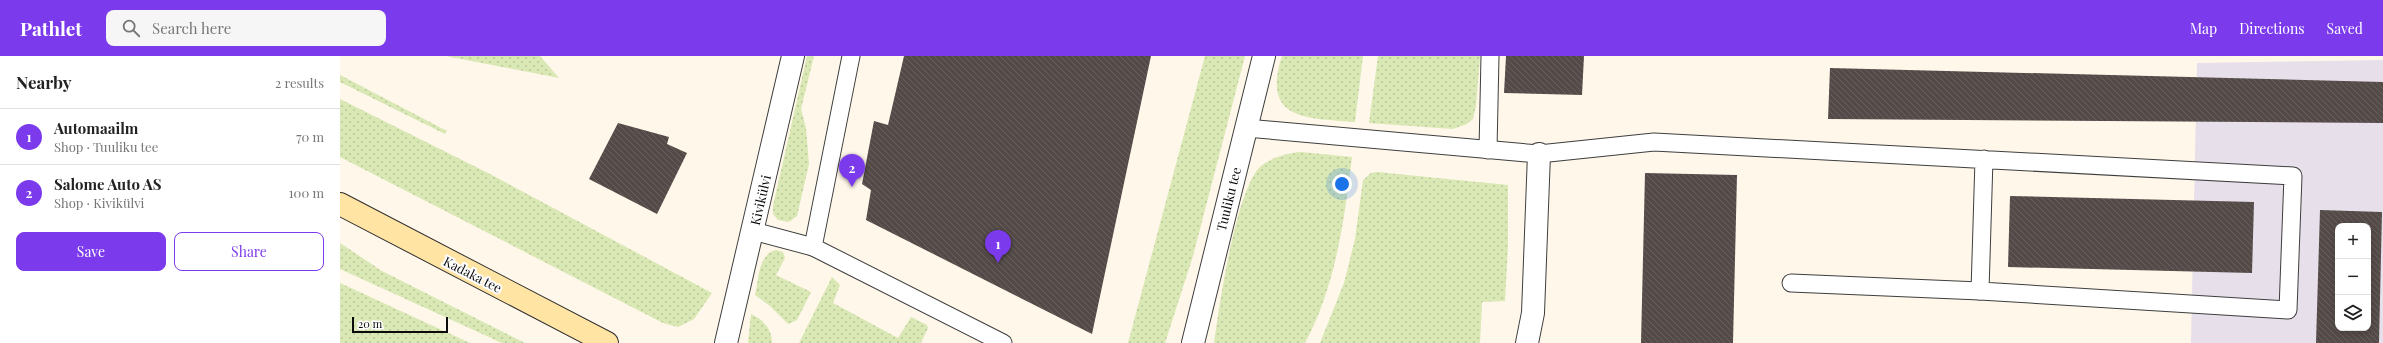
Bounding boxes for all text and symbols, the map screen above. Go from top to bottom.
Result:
search box [106,10,386,46]
text: Pathlet [20,15,82,41]
icon: search [120,17,142,39]
text: Search here [152,18,231,38]
text: Map [2190,19,2217,38]
text: Directions [2239,19,2305,38]
text: Saved [2327,19,2363,38]
text: Nearby [16,71,71,93]
text: 2 results [275,74,324,91]
text: Automaailm [54,118,138,138]
text: 1 [27,128,31,145]
text: 70 m [296,128,324,145]
text: Shop · Tuuliku tee [54,138,158,155]
pin: 2 [839,154,865,187]
street label: Tuuliku tee [1212,165,1244,233]
street label: Kivikülvi [746,173,774,227]
text: Salome Auto AS [54,174,162,194]
your location [1332,174,1352,194]
text: 2 [26,184,32,201]
text: 100 m [289,184,324,201]
text: Shop · Kivikülvi [54,194,144,211]
map controls [2335,223,2371,331]
button: + [2335,223,2371,259]
pin: 1 [985,230,1011,263]
button: Save [16,232,166,271]
button: Share [174,232,324,271]
street label: Kadaka tee [441,252,505,296]
button: − [2335,259,2371,295]
button: layers [2335,295,2371,331]
scale bar [352,315,448,334]
text: 20 m [358,316,382,331]

